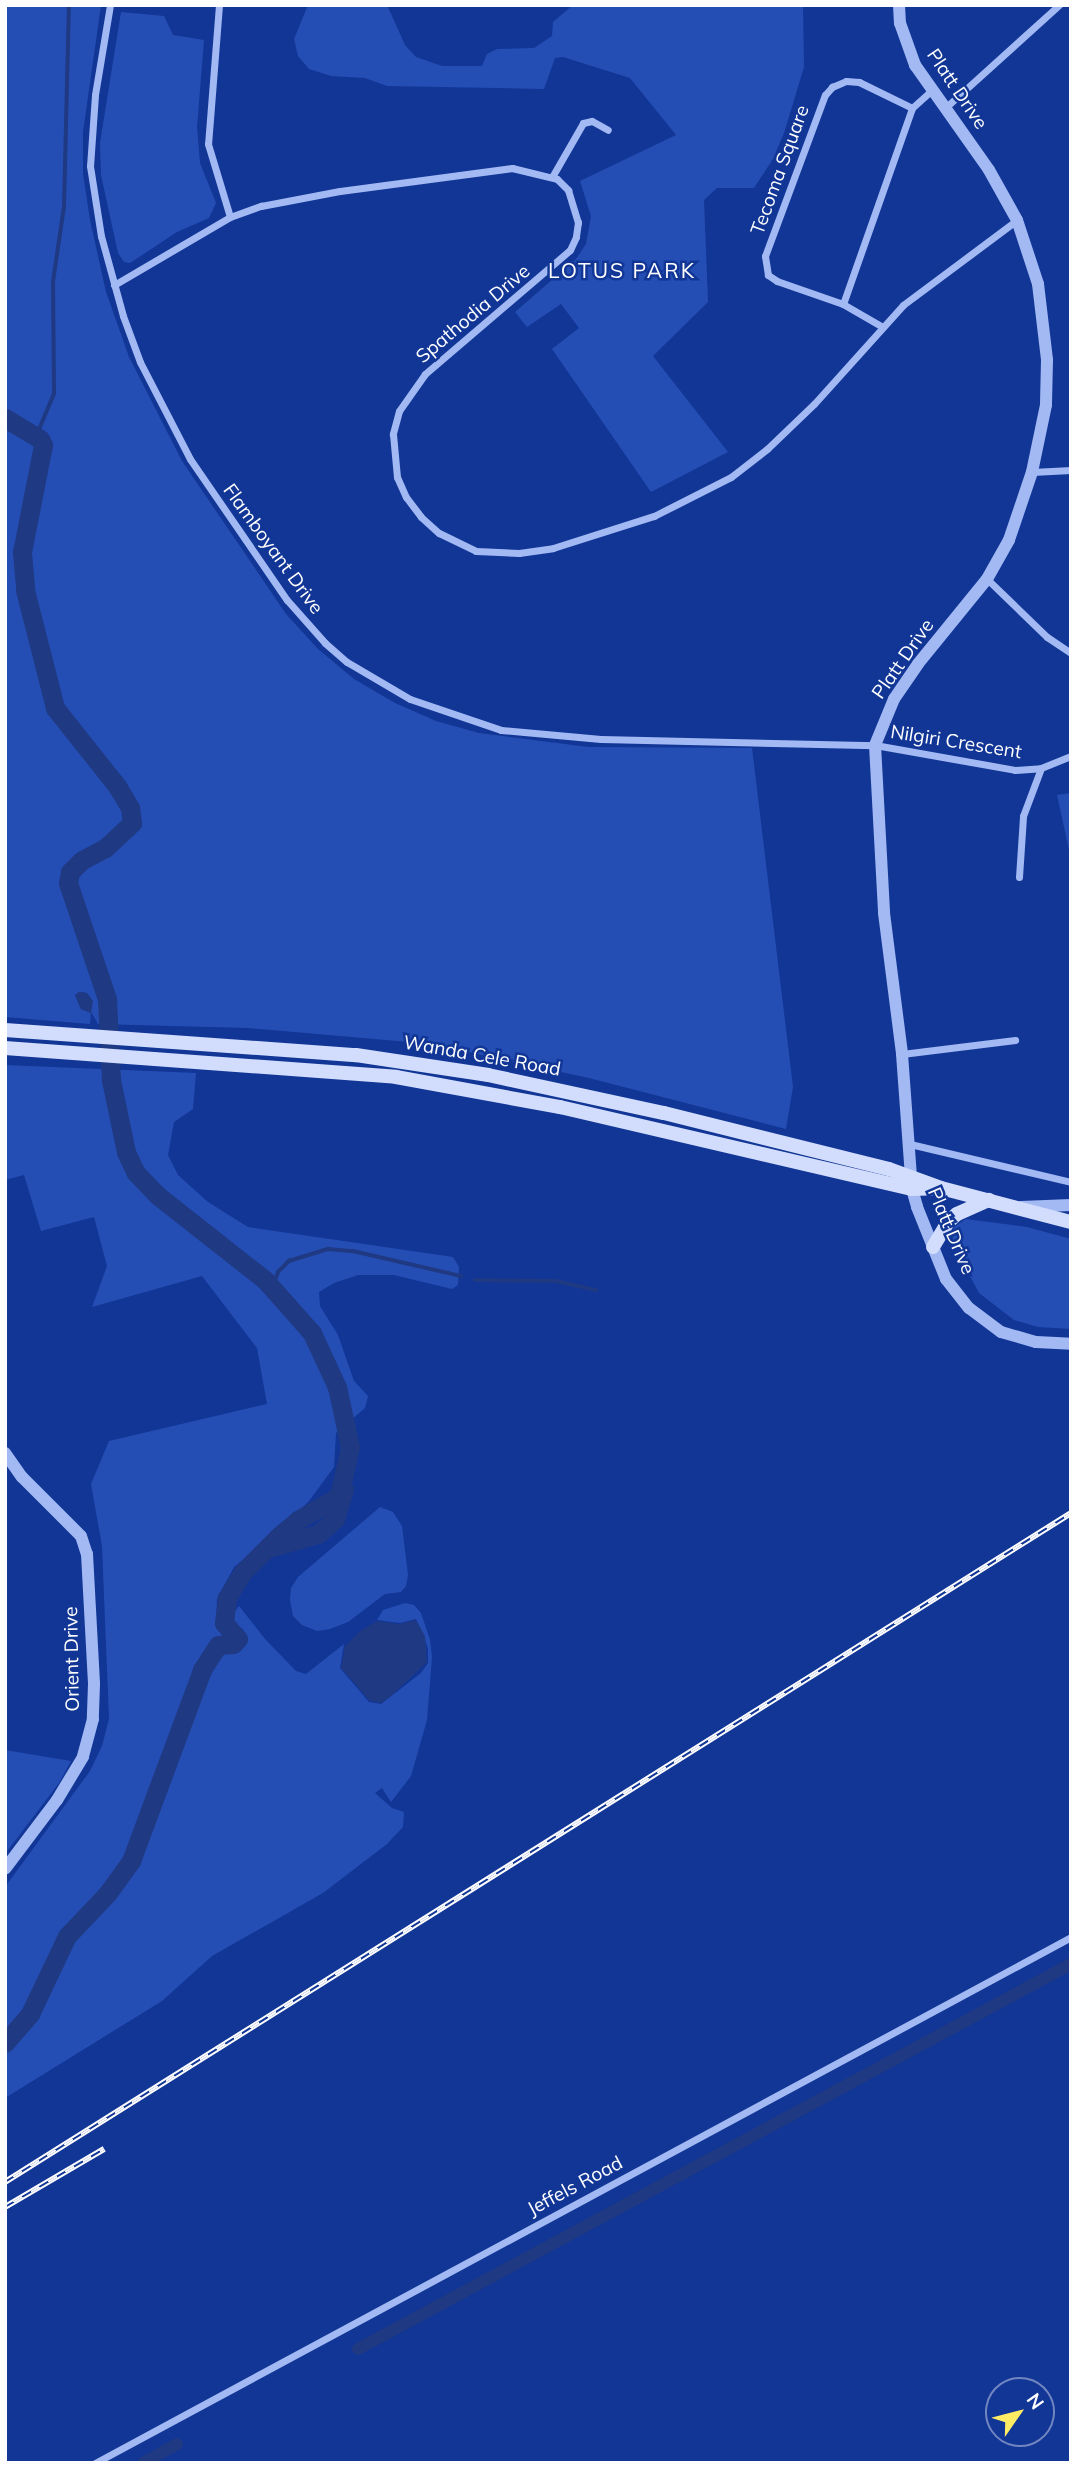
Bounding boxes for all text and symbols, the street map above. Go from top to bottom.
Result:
street label: Platt Drive [922,44,992,134]
street label: Tecoma Square [746,102,814,238]
district label: LOTUS PARK [549,257,695,283]
street label: Spathodia Drive [411,260,535,368]
street label: Flamboyant Drive [218,479,328,619]
street label: Platt Drive [867,615,939,703]
street label: Nilgiri Crescent [889,720,1023,764]
street label: Wanda Cele Road [402,1031,562,1081]
street label: Platt Drive [922,1184,980,1278]
street label: Orient Drive [60,1606,84,1712]
street label: Jeffels Road [523,2151,627,2221]
north arrow [985,2377,1055,2447]
text: N [1022,2388,1050,2414]

